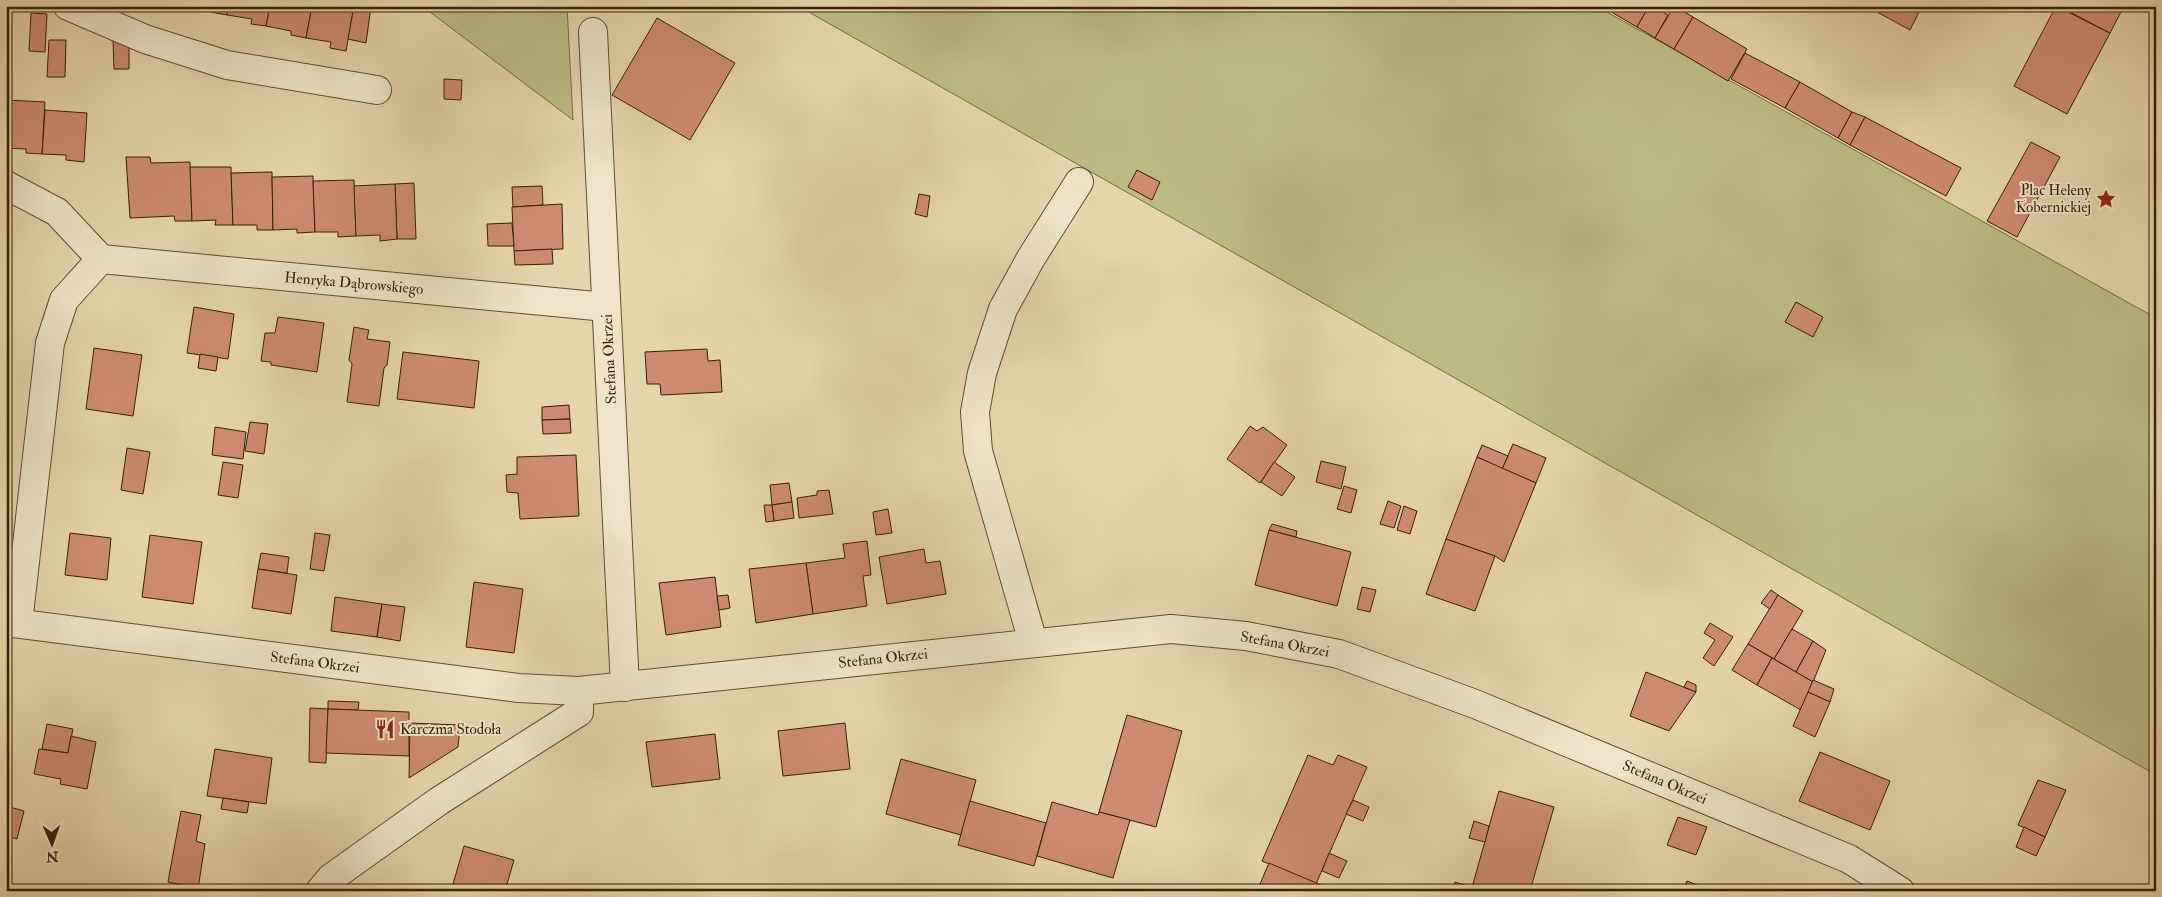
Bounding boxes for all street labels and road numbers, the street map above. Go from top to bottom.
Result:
street label: Henryka Dąbrowskiego [284,268,424,299]
street label: Stefana Okrzei [598,314,621,404]
street label: Stefana Okrzei [1239,627,1331,662]
street label: Stefana Okrzei [837,644,929,673]
street label: Stefana Okrzei [269,648,361,677]
street label: Stefana Okrzei [1620,756,1710,809]

